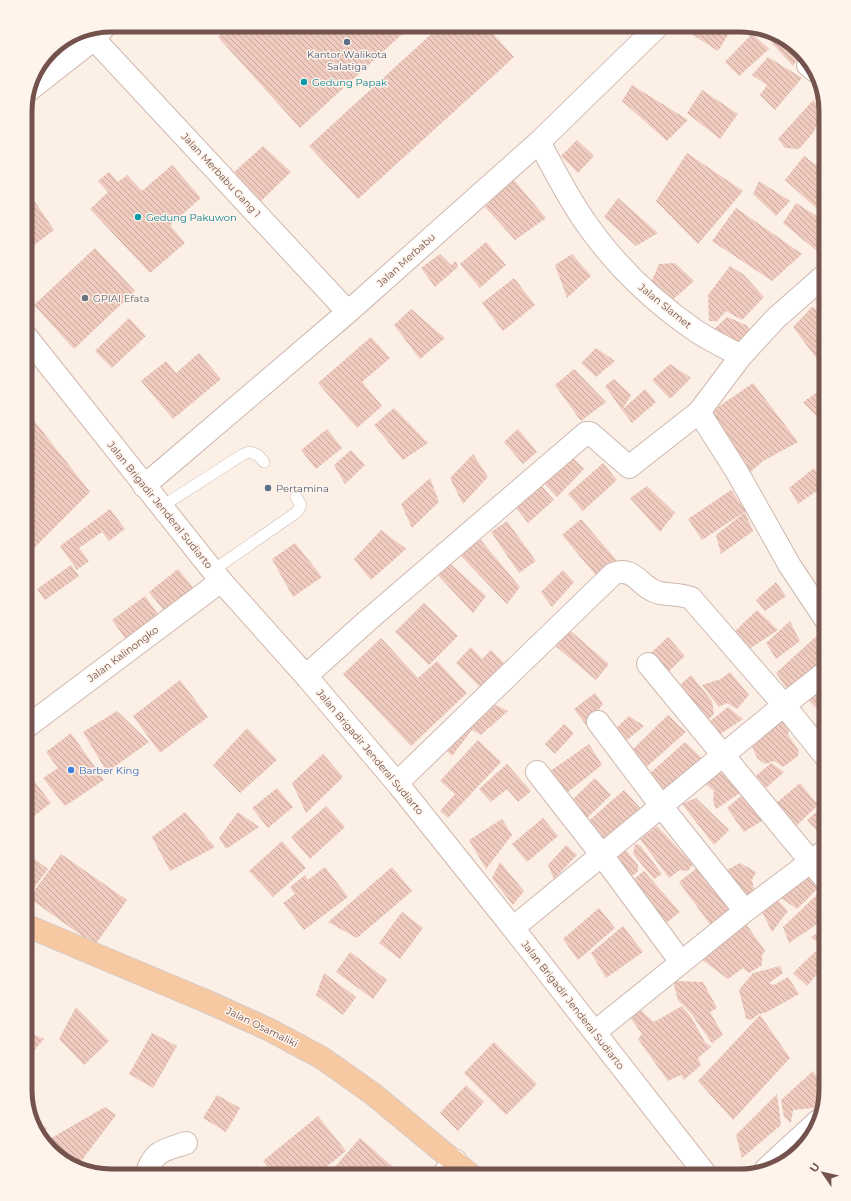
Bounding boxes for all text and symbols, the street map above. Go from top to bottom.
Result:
marker: Kantor Walikota Salatiga [342,37,352,47]
place label: Kantor Walikota Salatiga [307,48,387,73]
place label: Gedung Papak [312,76,387,89]
marker: Gedung Papak [299,77,309,87]
street label: Jalan Merbabu Gang 1 [178,129,263,220]
place label: Gedung Pakuwon [146,211,237,224]
marker: Gedung Pakuwon [133,212,143,222]
street label: Jalan Merbabu [373,230,438,290]
street label: Jalan Slamet [635,280,694,331]
place label: GPIAI Efata [93,292,149,305]
marker: GPIAI Efata [80,293,90,303]
street label: Jalan Brigadir Jenderal Sudiarto [104,438,215,571]
place label: Pertamina [276,482,329,495]
marker: Pertamina [263,483,273,493]
street label: Jalan Kalinongko [84,623,161,686]
street label: Jalan Brigadir Jenderal Sudiarto [313,686,426,817]
place label: Barber King [79,764,139,777]
marker: Barber King [66,765,76,775]
street label: Jalan Brigadir Jenderal Sudiarto [518,937,627,1072]
street label: Jalan Osamaliki [223,1003,300,1050]
north arrow [803,1153,843,1193]
text: U [806,1160,823,1175]

